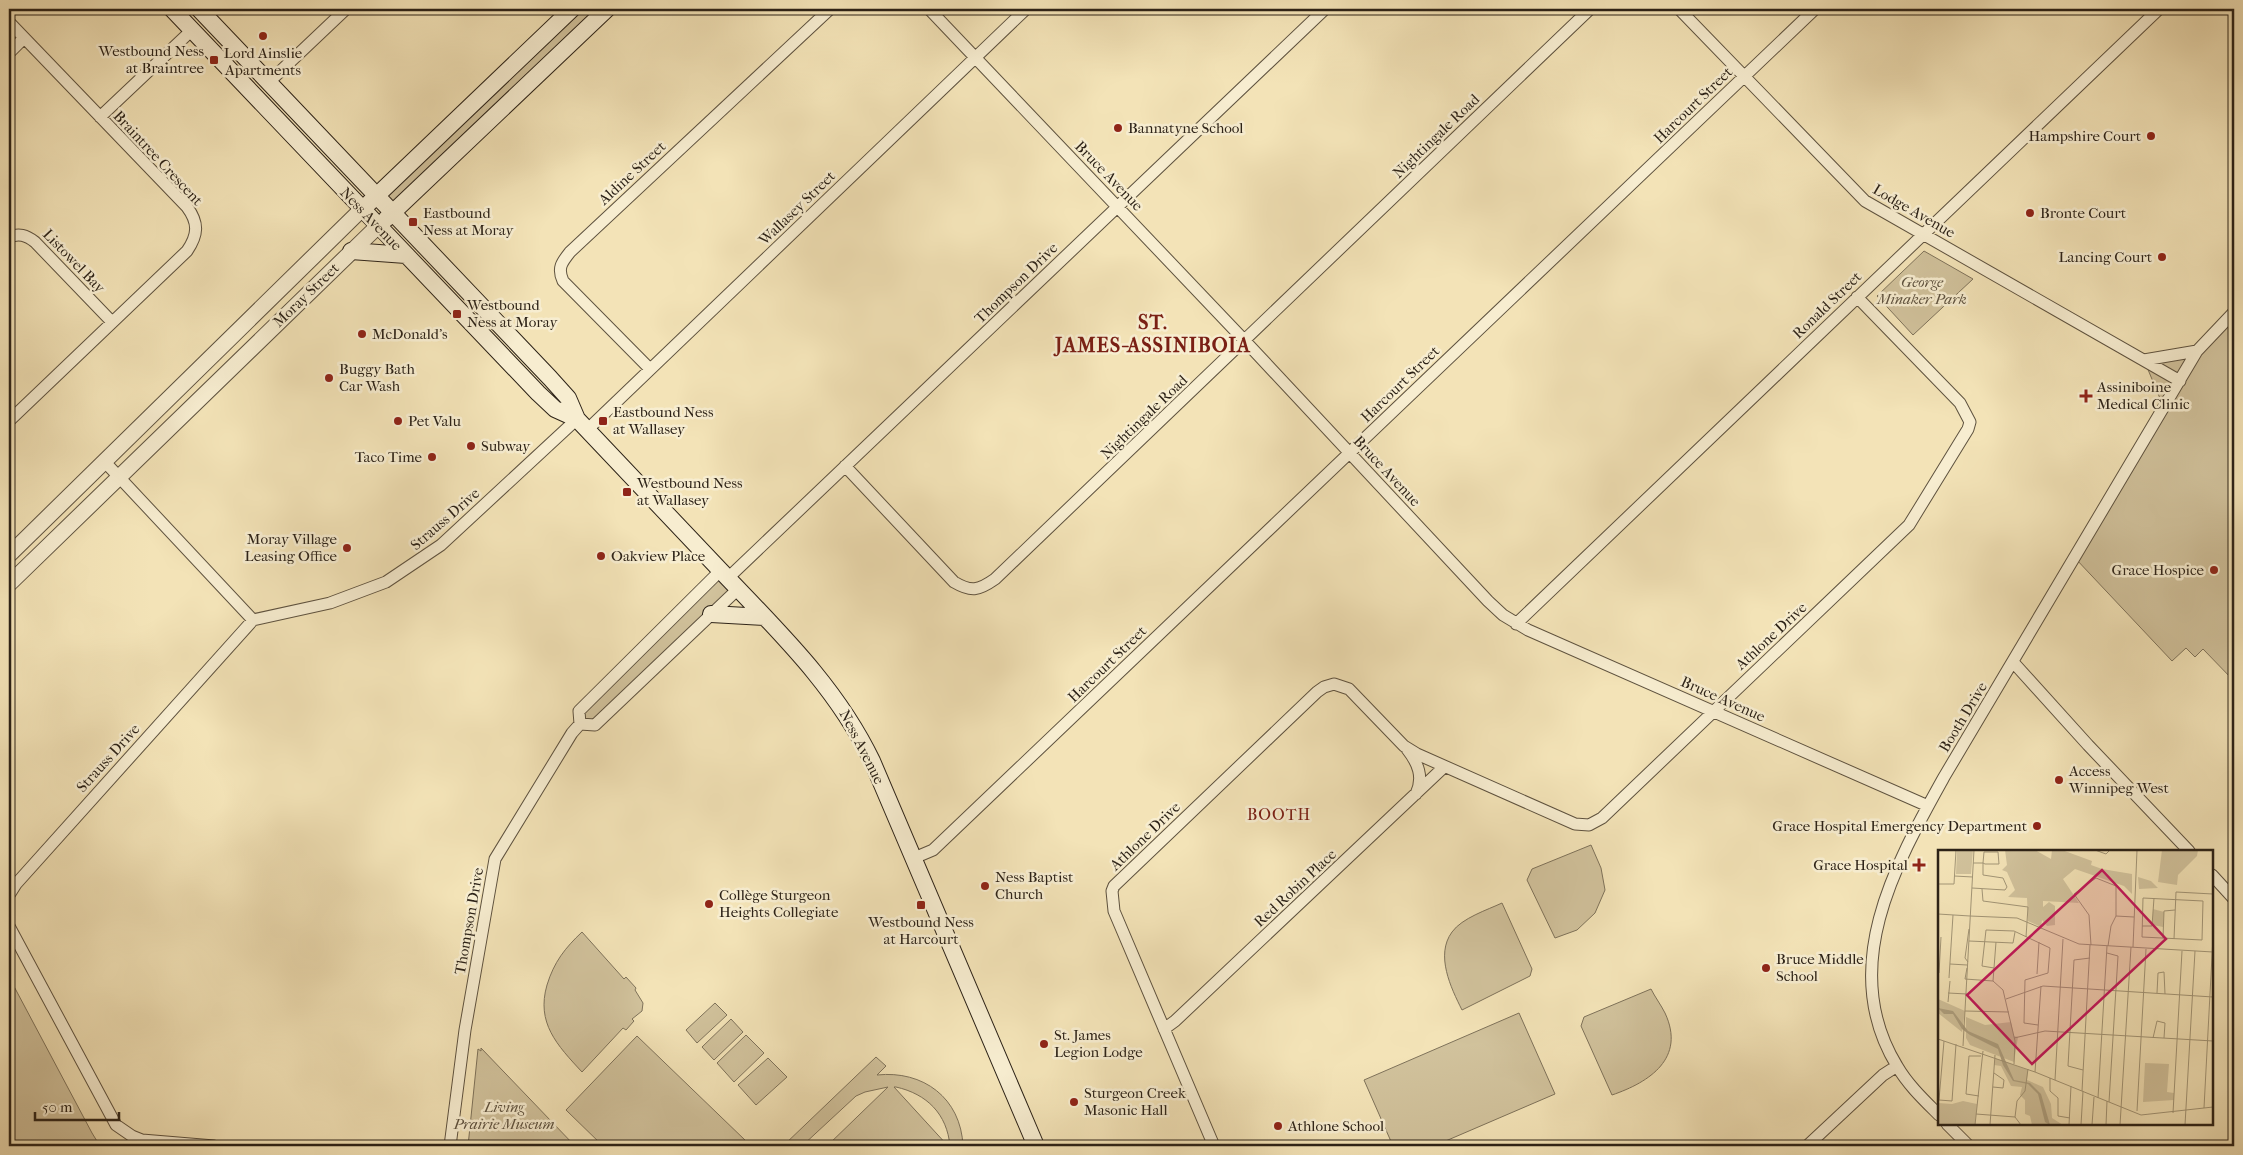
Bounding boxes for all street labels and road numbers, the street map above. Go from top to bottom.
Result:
street label: Harcourt Street [1650,63,1737,147]
street label: Nightingale Road [1389,90,1484,182]
street label: Braintree Crescent [109,107,207,210]
street label: Aldine Street [594,137,670,209]
street label: Bruce Avenue [1071,137,1147,215]
street label: Wallasey Street [754,167,839,250]
street label: Lodge Avenue [1870,180,1959,242]
street label: Ness Avenue [336,184,406,255]
street label: Listowel Bay [39,225,110,297]
street label: Thompson Drive [971,238,1062,327]
street label: Moray Street [269,259,343,331]
street label: Ronald Street [1789,267,1866,342]
street label: Harcourt Street [1357,342,1444,426]
street label: Nightingale Road [1097,371,1192,463]
street label: Bruce Avenue [1350,432,1425,511]
street label: Strauss Drive [407,484,484,554]
street label: Athlone Drive [1731,598,1811,674]
street label: Harcourt Street [1064,622,1151,706]
street label: Bruce Avenue [1678,672,1768,726]
street label: Booth Drive [1935,678,1991,755]
street label: Ness Avenue [836,707,889,788]
street label: Strauss Drive [73,720,144,796]
street label: Athlone Drive [1105,798,1184,875]
street label: Red Robin Place [1250,845,1340,931]
street label: Thompson Drive [451,865,487,976]

